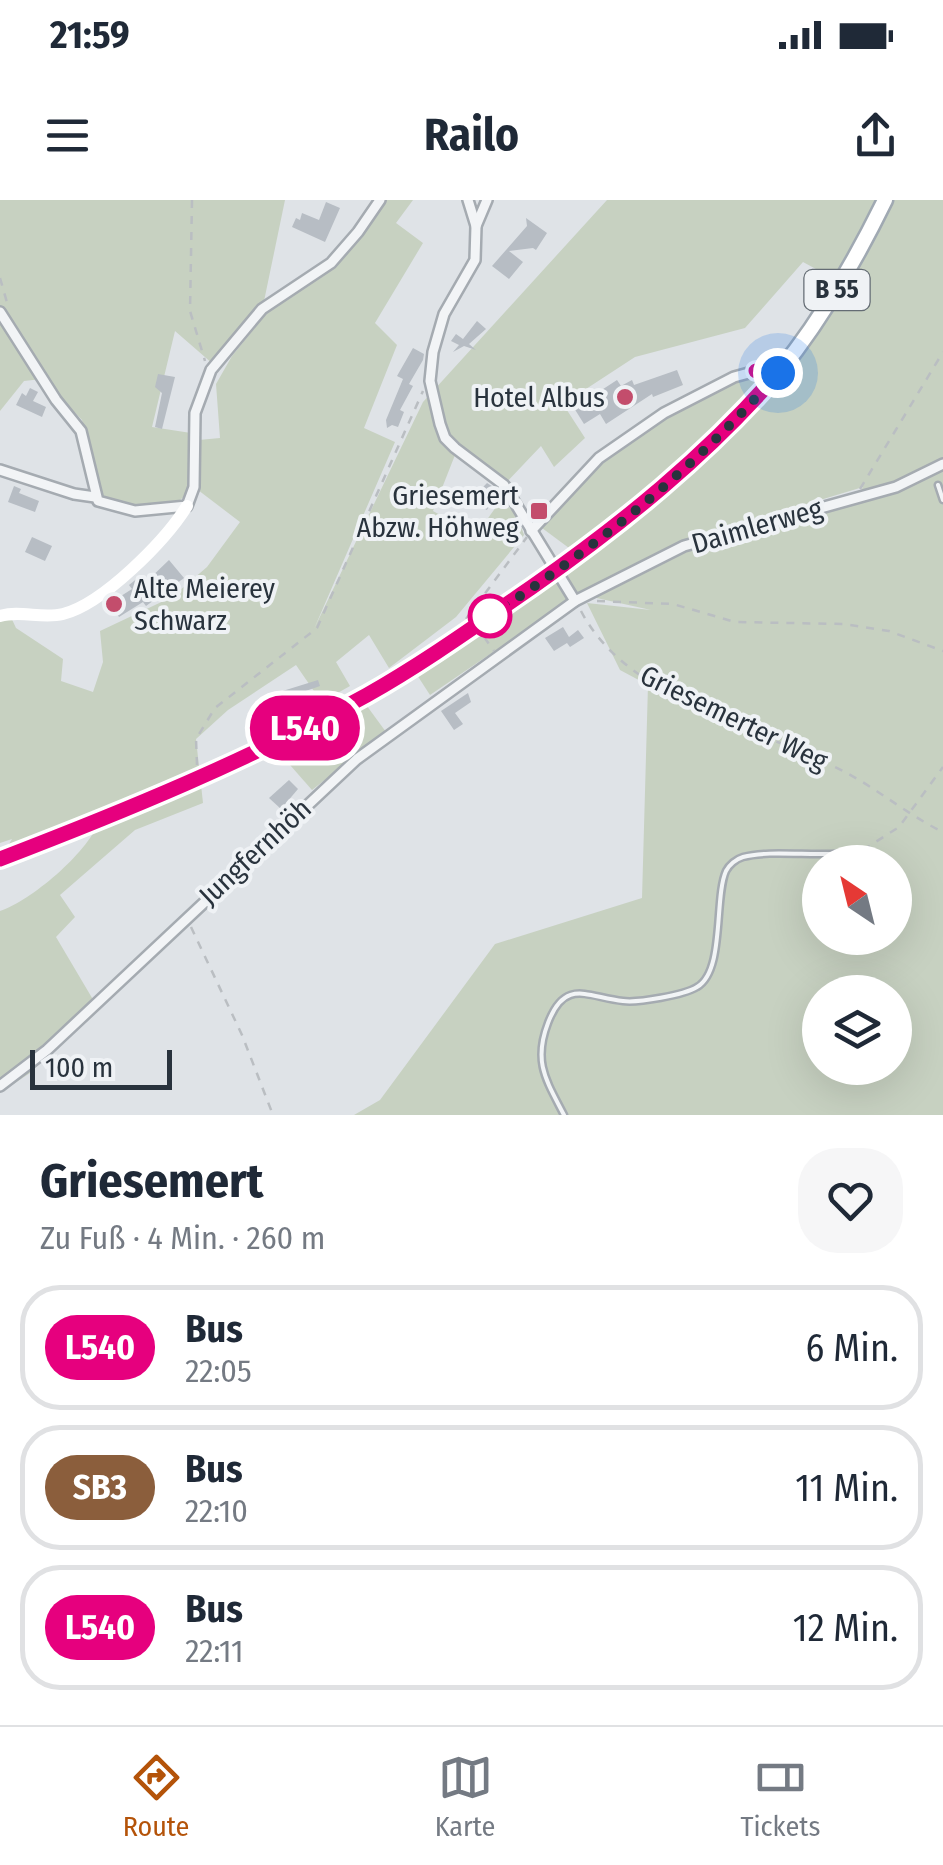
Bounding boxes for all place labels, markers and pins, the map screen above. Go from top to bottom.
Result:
place label: Hotel Albus [473,381,605,414]
marker: Hotel Albus [614,386,636,408]
place label: Griesemert Abzw. Höhweg [356,479,520,544]
marker: Griesemert Abzw. Höhweg [528,500,550,522]
place label: Alte Meierey Schwarz [134,572,276,637]
marker: Alte Meierey Schwarz [103,593,125,615]
unlabelled marker [469,595,511,637]

